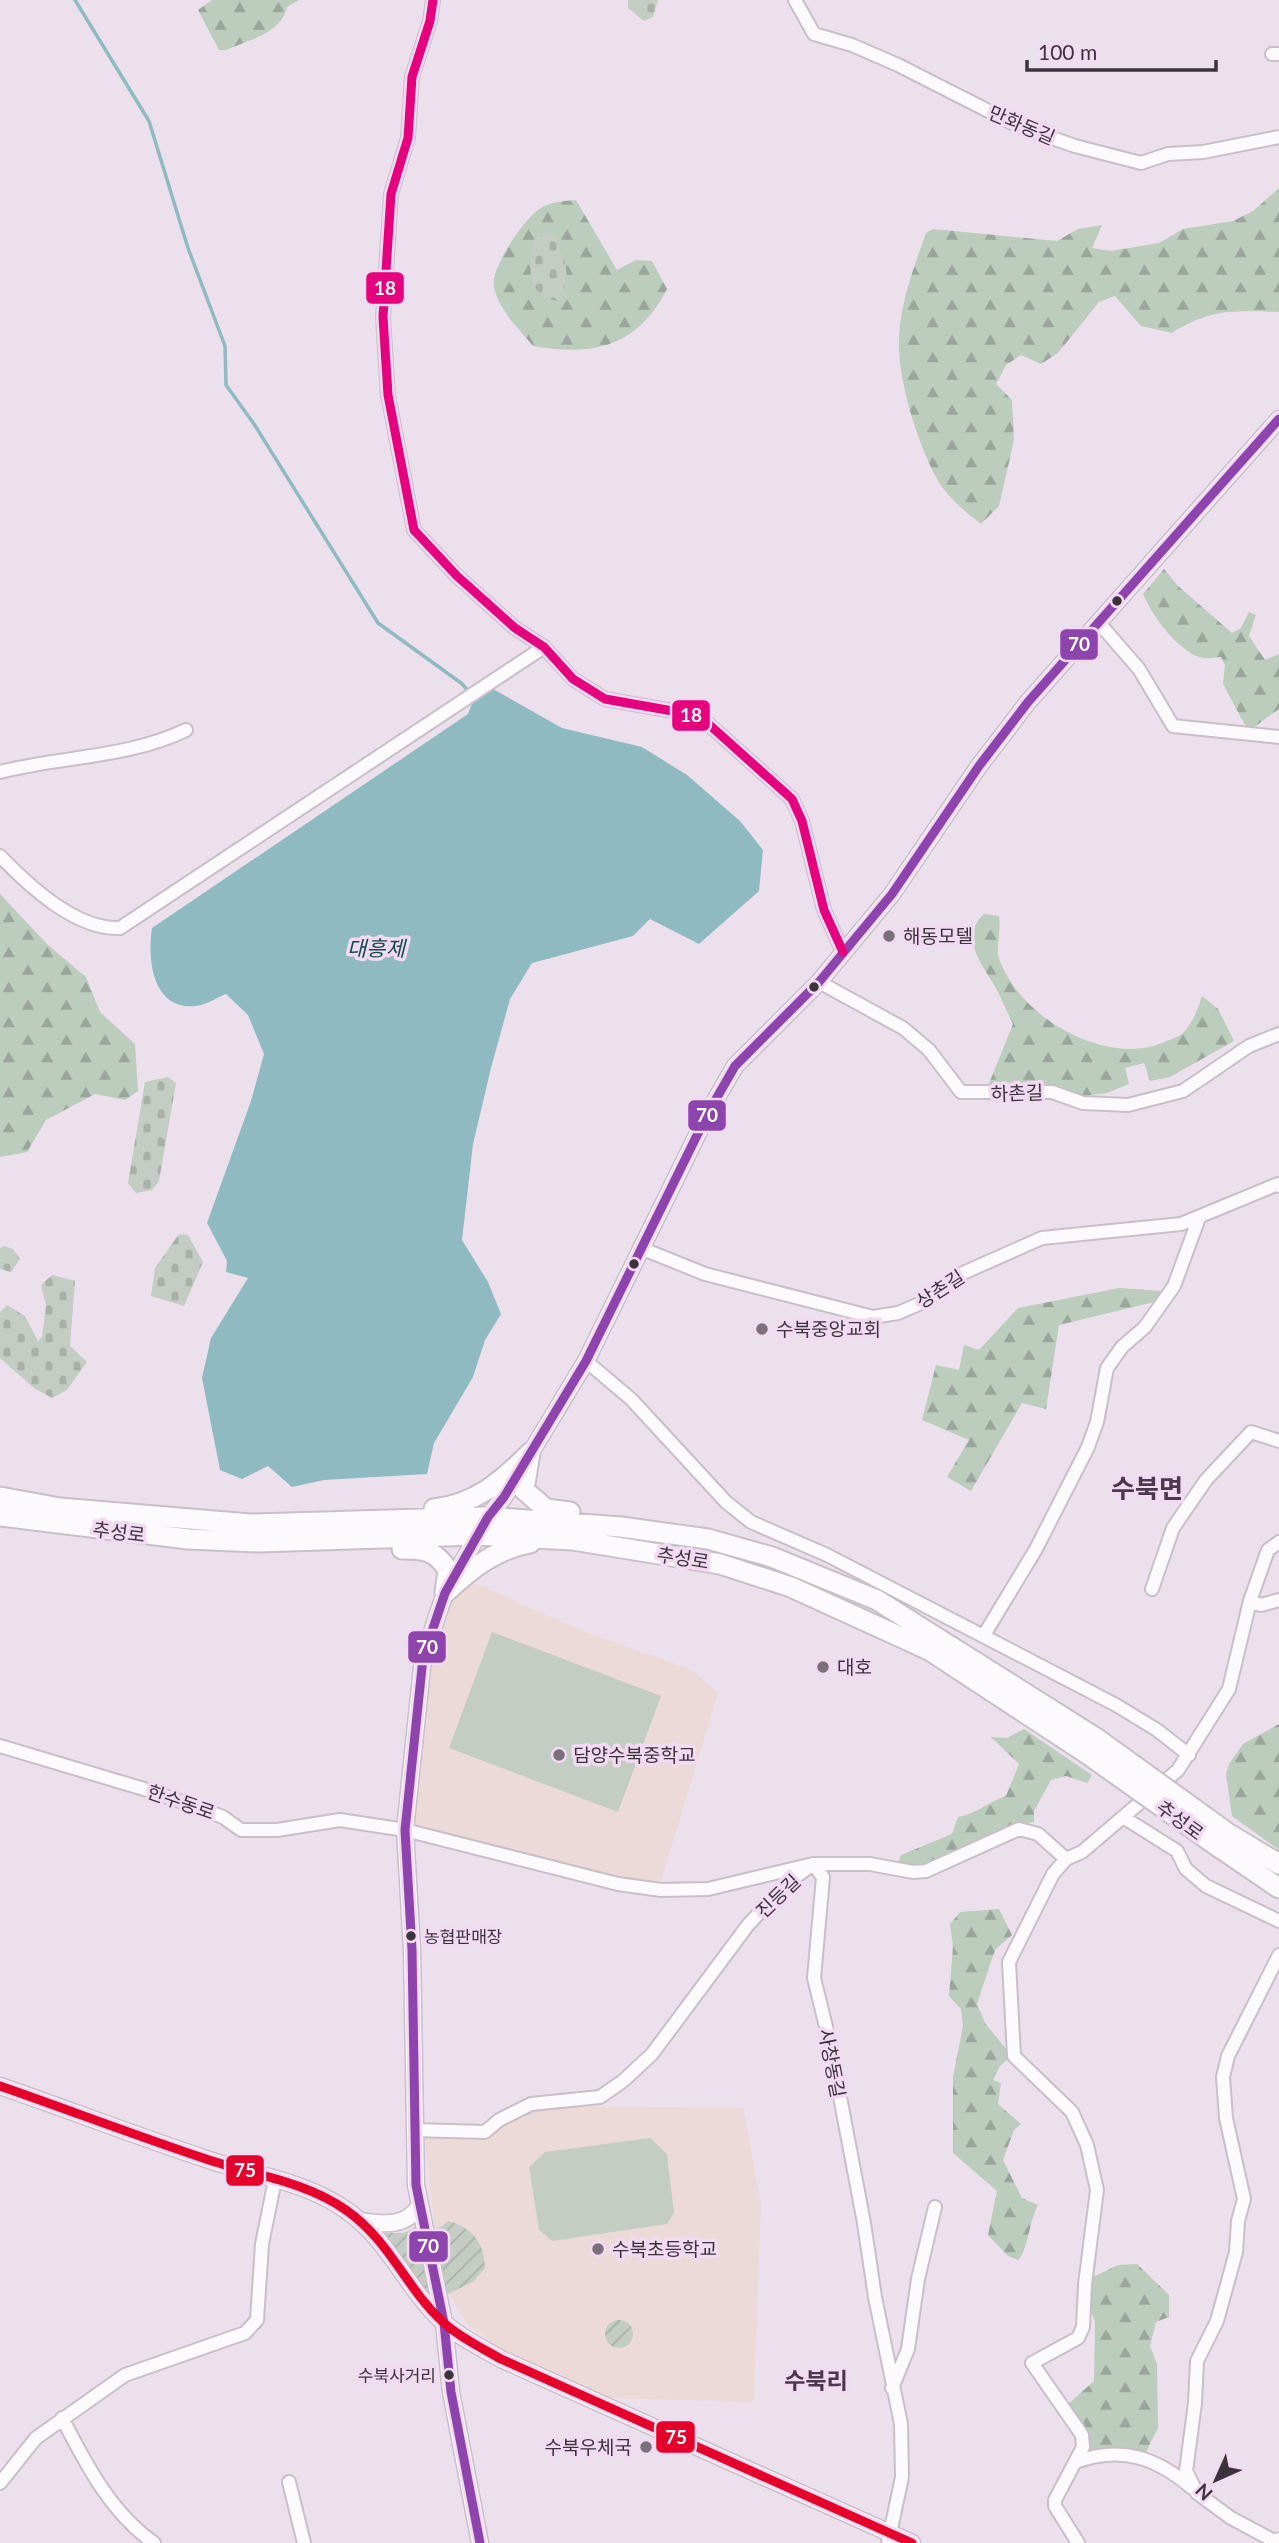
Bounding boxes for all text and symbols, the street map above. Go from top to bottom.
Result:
scale bar [1027,28,1216,72]
text: 100 m [1038,39,1097,64]
street label: 만화동길 [986,100,1059,149]
line badge: 18 [365,271,405,305]
text: 18 [374,276,396,299]
unlabelled marker [1110,594,1124,608]
line badge: 70 [1059,628,1099,661]
text: 70 [1068,632,1090,655]
line badge: 18 [671,699,711,732]
text: 18 [680,703,702,726]
place label: 해동모텔 [903,924,973,947]
marker: 해동모텔 [881,928,897,944]
water label: 대흥제 [347,935,408,960]
unlabelled marker [807,980,821,994]
street label: 하촌길 [990,1080,1044,1105]
line badge: 70 [687,1099,727,1132]
text: 70 [696,1103,718,1126]
unlabelled marker [627,1257,641,1271]
street label: 상촌길 [911,1265,968,1313]
place label: 수북중앙교회 [776,1317,881,1340]
marker: 수북중앙교회 [754,1321,770,1337]
district label: 수북면 [1111,1472,1183,1504]
street label: 추성로 [92,1517,146,1546]
street label: 추성로 [655,1542,711,1573]
line badge: 70 [407,1630,447,1664]
text: 70 [416,1635,438,1658]
place label: 대호 [837,1655,872,1678]
marker: 대호 [815,1659,831,1675]
place label: 담양수북중학교 [573,1743,695,1766]
marker: 담양수북중학교 [551,1747,567,1763]
street label: 한수동로 [144,1779,218,1824]
street label: 추성로 [1152,1795,1208,1844]
street label: 진등길 [751,1869,805,1922]
place label: 농협판매장 [424,1926,503,1947]
marker: 농협판매장 [404,1929,418,1943]
street label: 사창동길 [815,2026,850,2099]
line badge: 75 [225,2154,265,2187]
text: 75 [234,2158,256,2181]
line badge: 70 [408,2230,449,2263]
text: 70 [417,2234,439,2257]
place label: 수북초등학교 [612,2237,717,2260]
marker: 수북초등학교 [590,2241,606,2257]
place label: 수북사거리 [358,2365,436,2386]
district label: 수북리 [784,2366,848,2394]
marker: 수북사거리 [442,2368,456,2382]
line badge: 75 [655,2420,696,2454]
text: 75 [665,2425,687,2448]
place label: 수북우체국 [545,2435,632,2458]
marker: 수북우체국 [638,2439,654,2455]
north arrow [1181,2445,1251,2515]
text: N [1190,2479,1217,2506]

